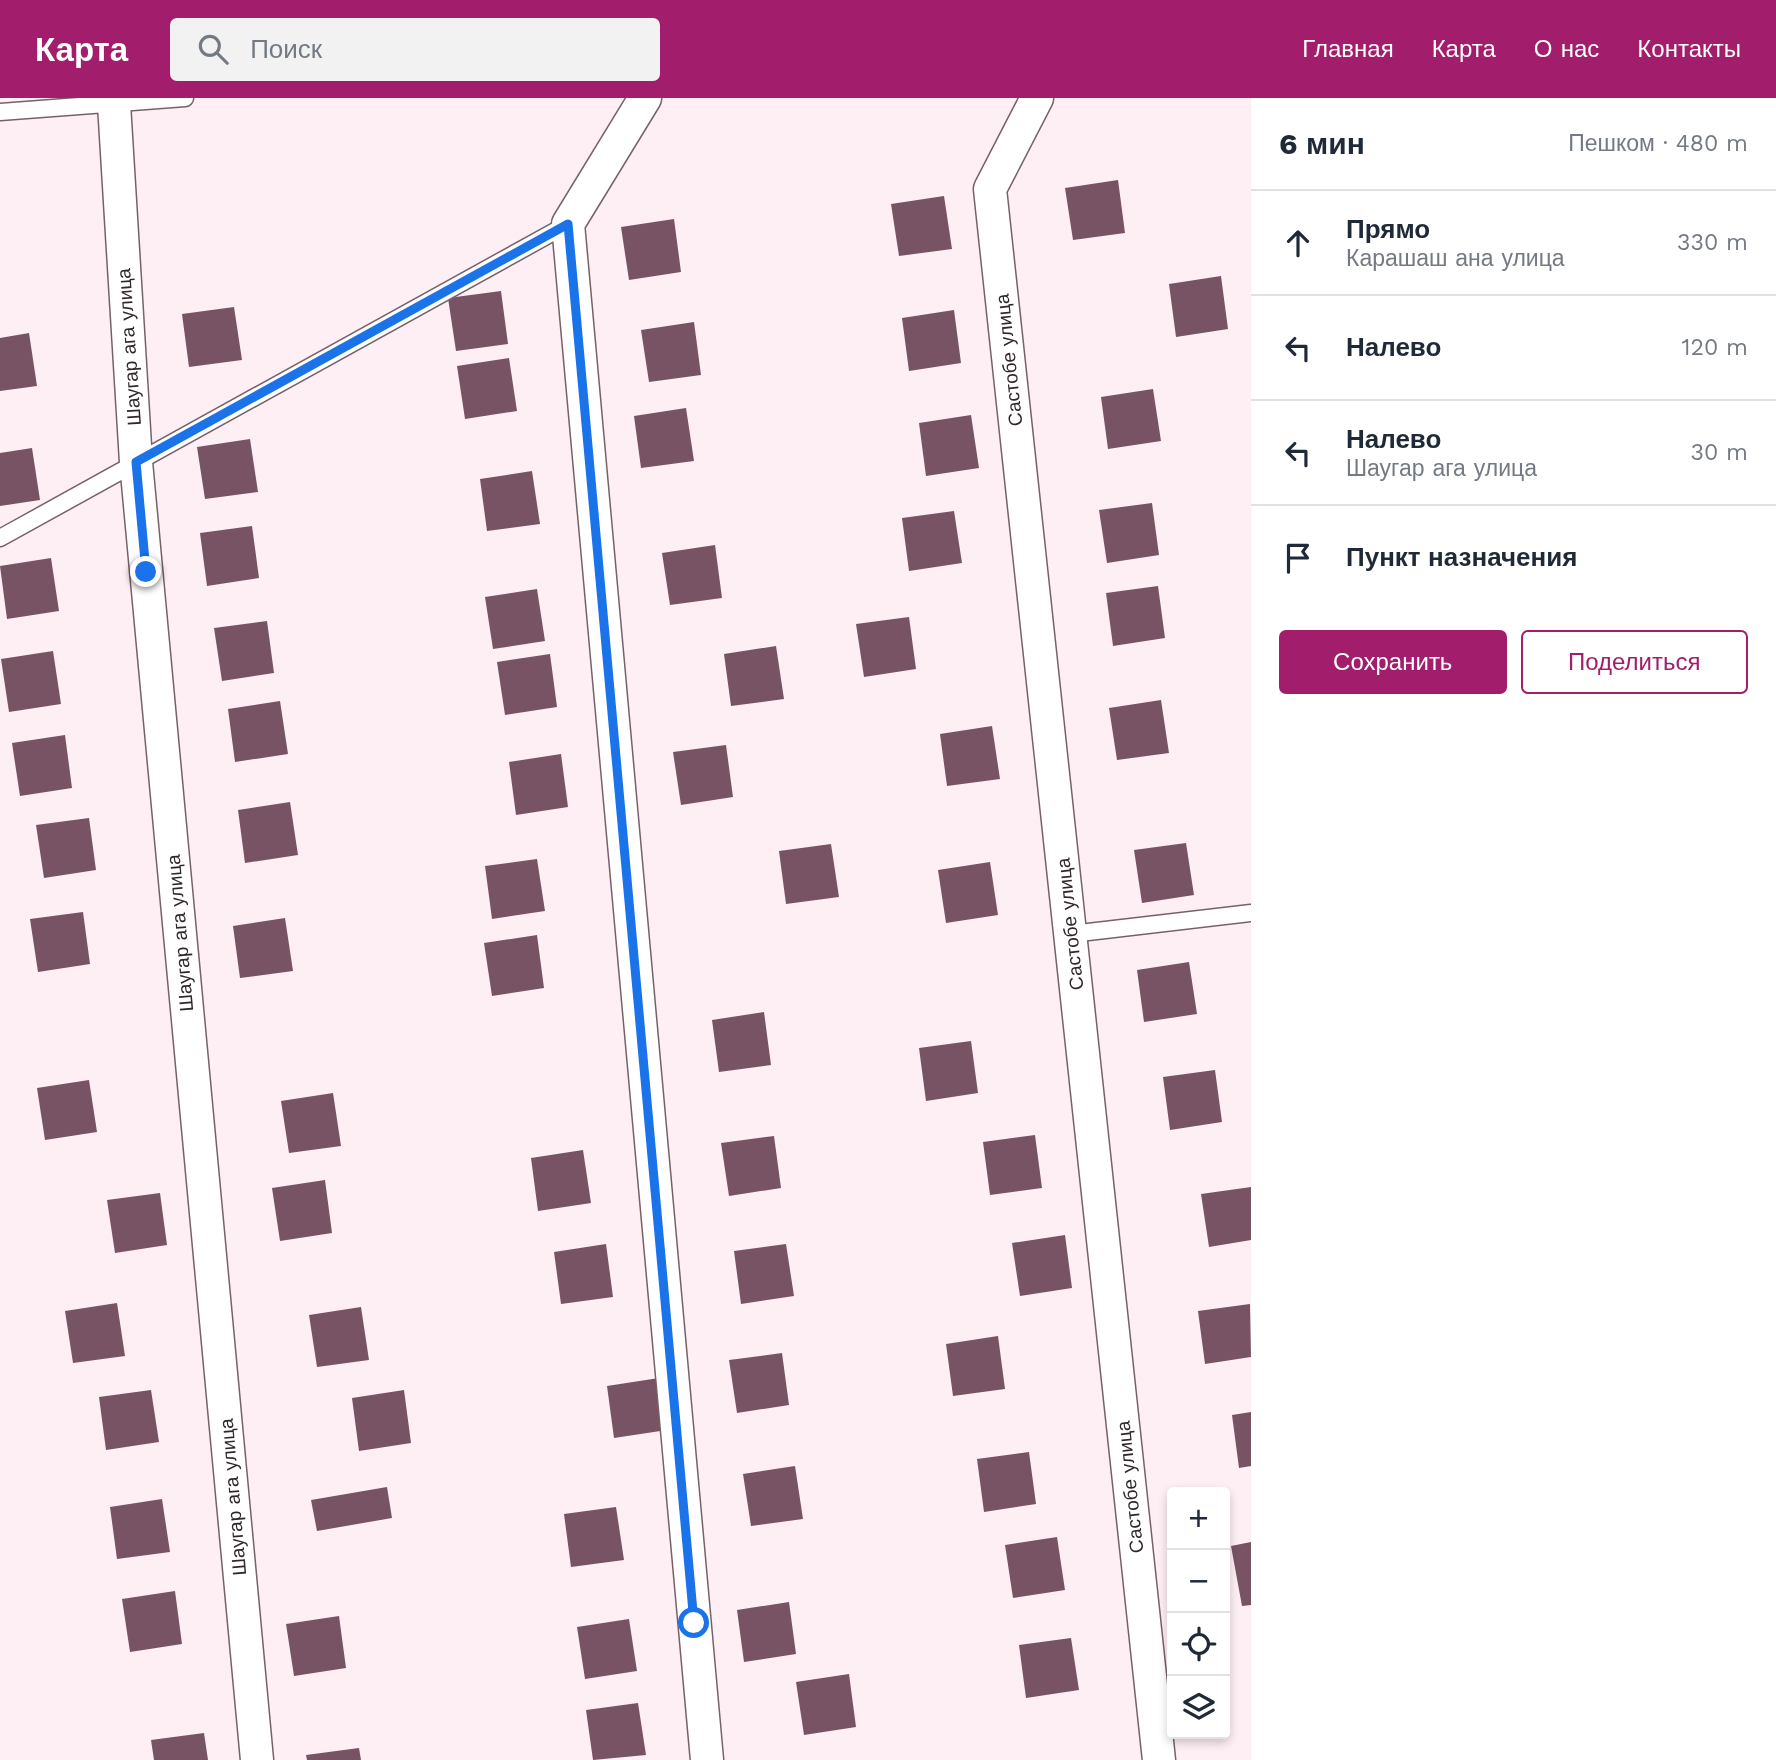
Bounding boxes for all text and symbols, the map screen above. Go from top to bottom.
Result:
search box [170,18,660,81]
text: Карта [35,30,128,69]
icon: search [194,30,232,68]
text: Поиск [250,34,322,64]
text: Главная [1302,35,1394,63]
text: Карта [1432,35,1496,63]
text: О нас [1534,35,1599,63]
text: Контакты [1637,35,1741,63]
text: 6 мин [1279,126,1365,161]
text: Пешком · 480 m [1568,130,1748,157]
text: Прямо [1346,214,1430,244]
icon: ahead [1279,224,1317,262]
text: 330 m [1677,229,1748,256]
text: Карашаш ана улица [1346,245,1565,272]
street label: Шаугар ага улица [112,267,146,426]
street label: Састобе улица [991,292,1027,427]
icon: left [1279,329,1317,367]
text: Налево [1346,332,1441,362]
text: 120 m [1682,334,1748,361]
text: Налево [1346,424,1441,454]
icon: left [1279,434,1317,472]
text: 30 m [1691,439,1748,466]
text: Шаугар ага улица [1346,455,1537,482]
icon: arrive [1279,539,1317,577]
text: Пункт назначения [1346,542,1577,572]
route end [130,556,161,587]
button: Сохранить [1279,630,1507,694]
button: Поделиться [1521,630,1748,694]
street label: Шаугар ага улица [162,853,198,1013]
street label: Састобе улица [1052,856,1088,991]
street label: Шаугар ага улица [215,1417,251,1577]
street label: Састобе улица [1112,1419,1148,1554]
map controls [1167,1487,1230,1739]
button: + [1167,1487,1230,1550]
button: − [1167,1550,1230,1613]
route start [678,1607,709,1638]
button: locate [1167,1613,1230,1676]
button: layers [1167,1676,1230,1739]

